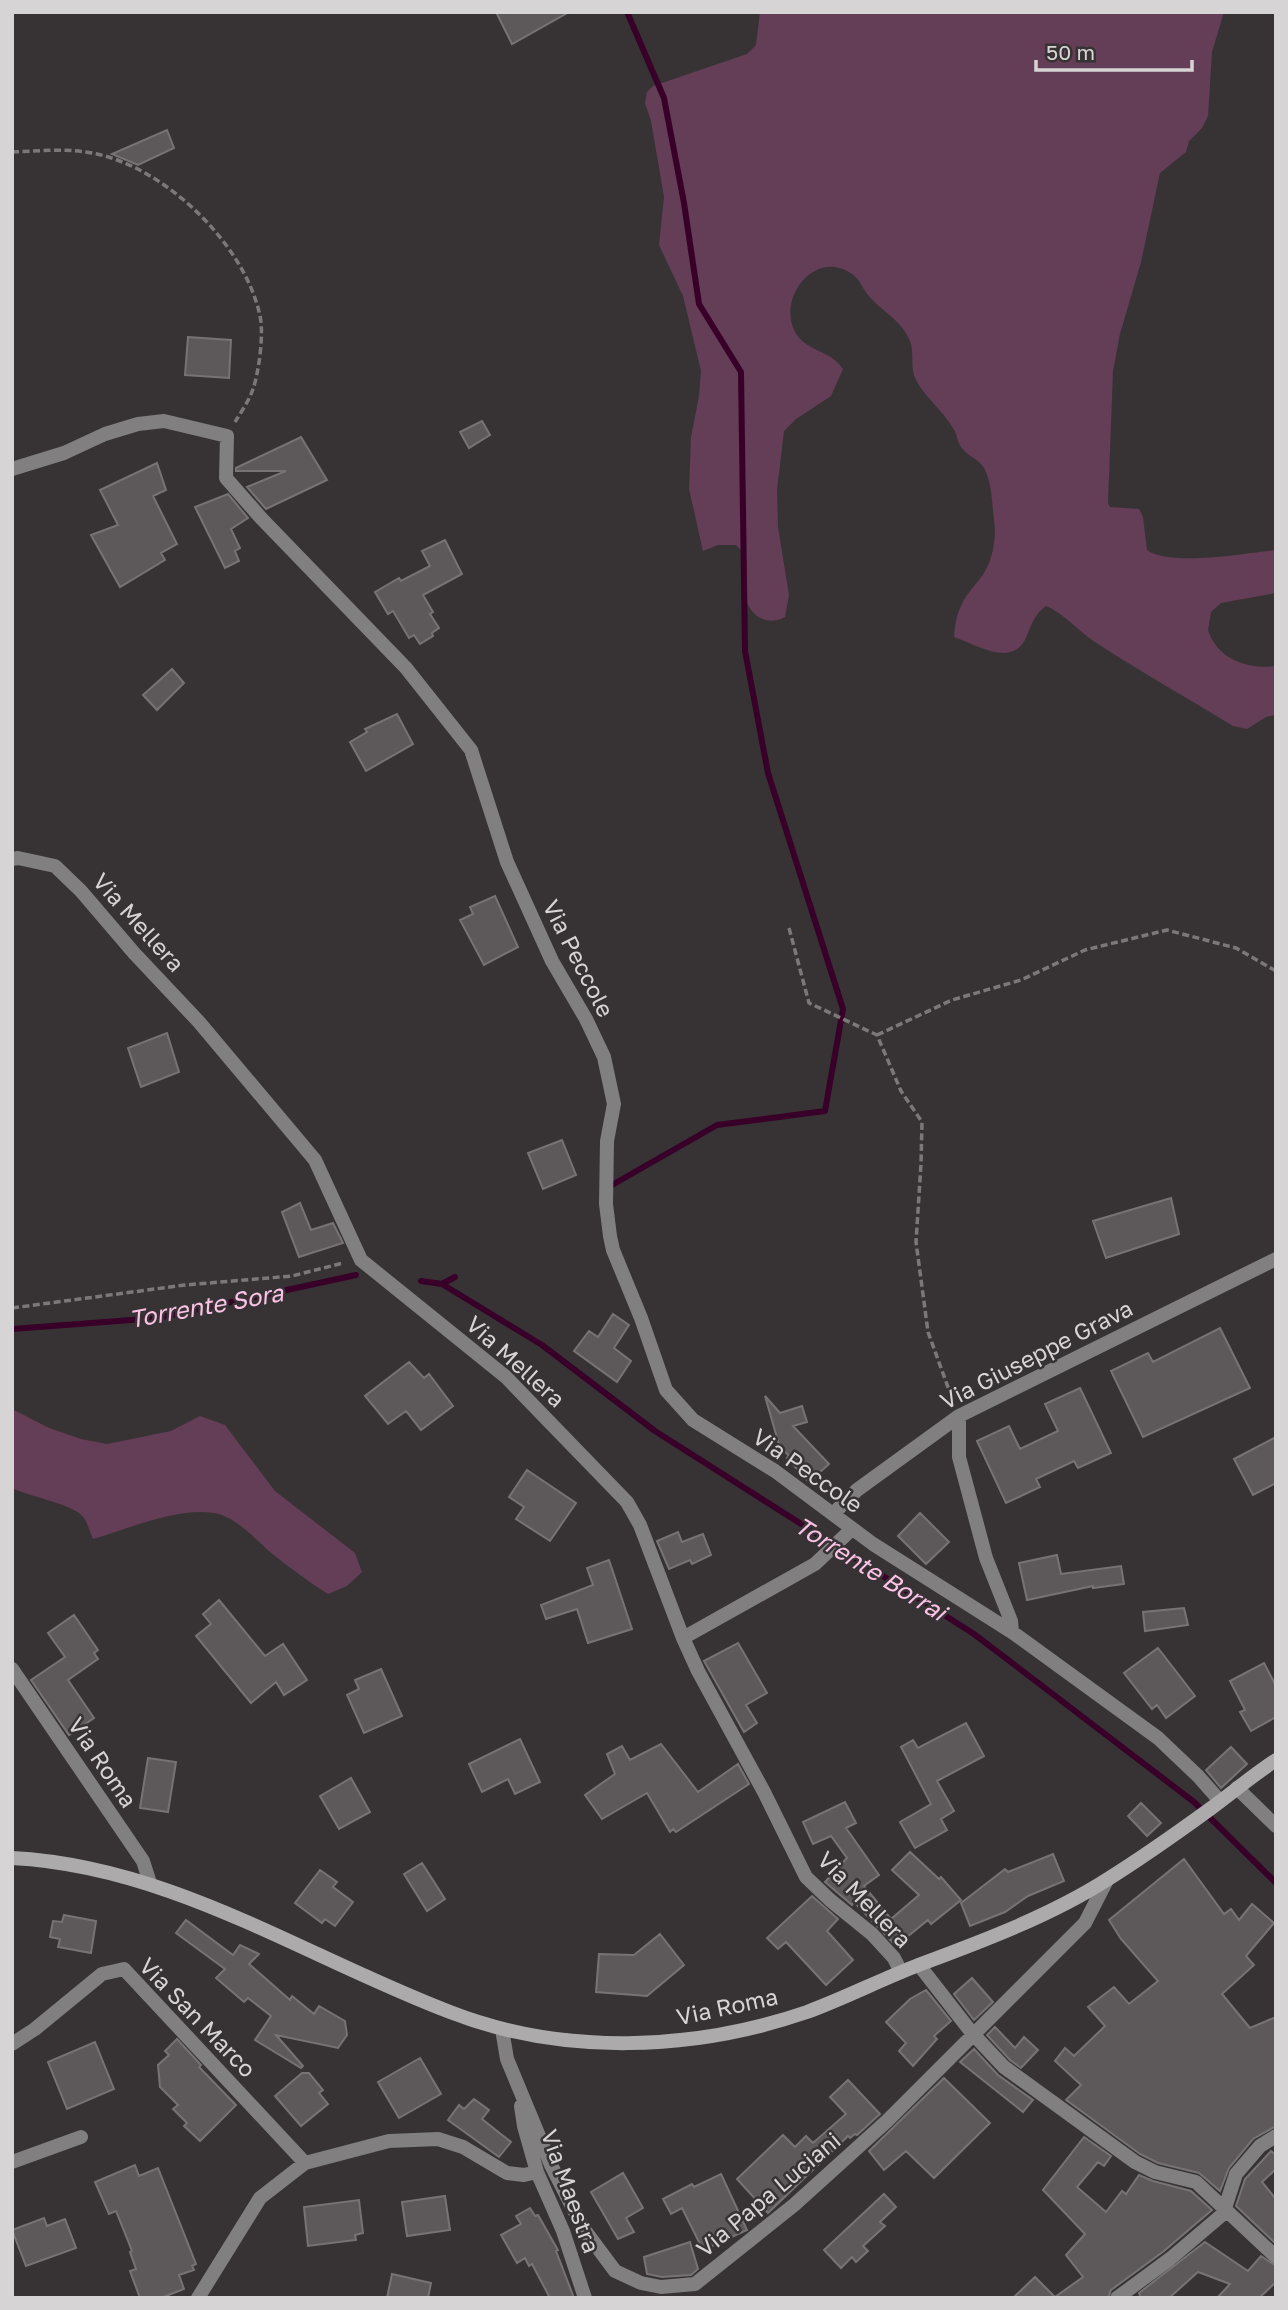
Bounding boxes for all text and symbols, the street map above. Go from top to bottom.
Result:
scale bar [1036,28,1192,72]
text: 50 m [1046,39,1095,65]
street label: Via Mellera [87,867,191,977]
street label: Via Peccole [538,895,620,1021]
water label: Torrente Sora [127,1277,287,1333]
street label: Via Giuseppe Grava [935,1293,1137,1415]
street label: Via Mellera [461,1309,571,1413]
street label: Via Peccole [748,1422,868,1518]
water label: Torrente Borrai [790,1510,954,1627]
street label: Via Roma [63,1712,143,1812]
street label: Via Mellera [812,1845,918,1953]
street label: Via San Marco [134,1951,262,2083]
street label: Via Roma [674,1982,780,2030]
street label: Via Maestra [536,2125,606,2257]
street label: Via Papa Luciani [690,2126,846,2262]

